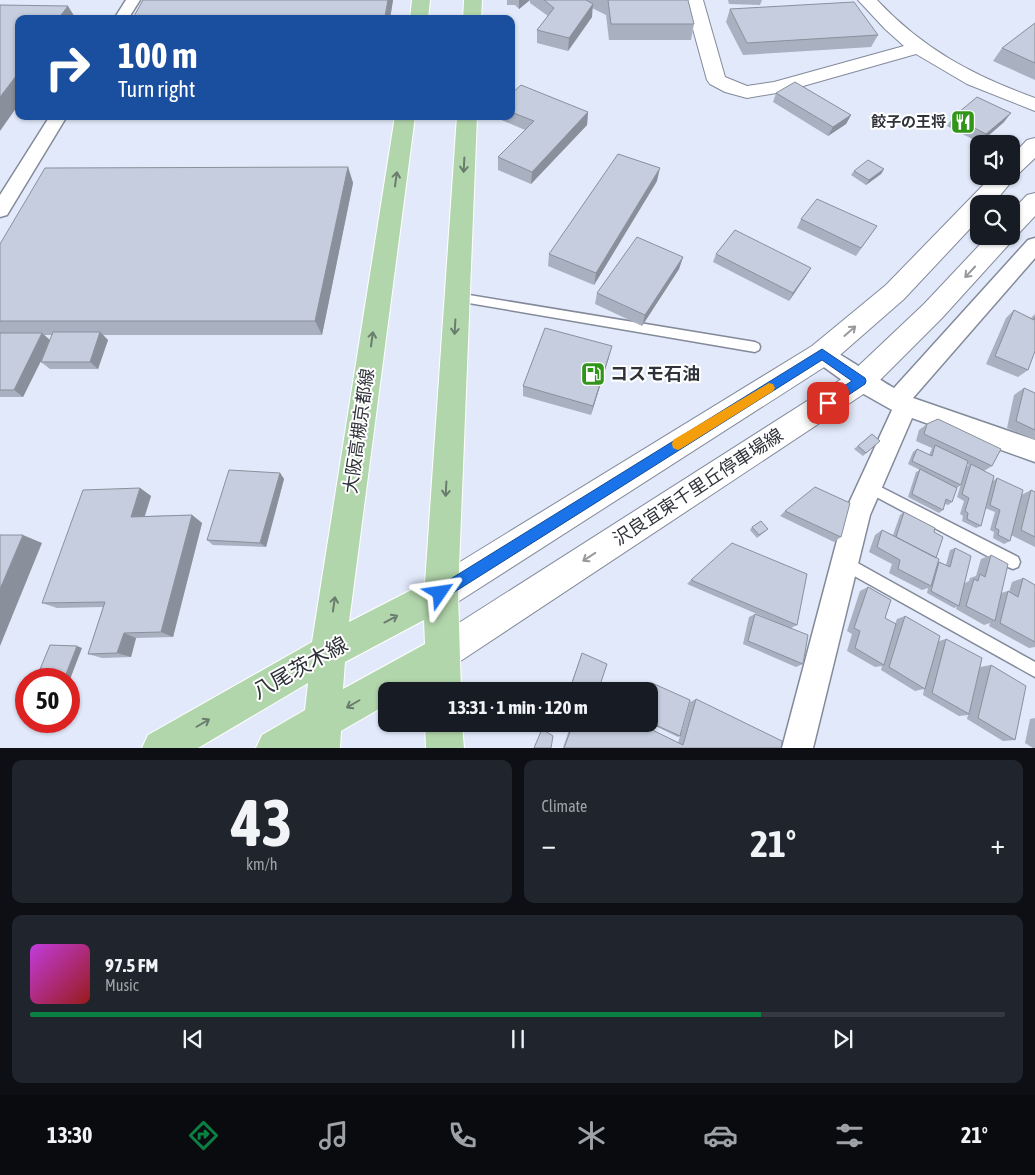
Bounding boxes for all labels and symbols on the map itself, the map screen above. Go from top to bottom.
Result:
restaurant icon: 餃子の王将 [950,109,976,135]
place label: 餃子の王将 [871,113,946,130]
one-way arrow [459,157,468,173]
one-way arrow [391,171,401,187]
one-way arrow [964,266,975,279]
one-way arrow [451,319,460,335]
one-way arrow [843,325,856,336]
one-way arrow [368,332,378,348]
fuel station icon: コスモ石油 [580,361,606,387]
place label: コスモ石油 [610,363,700,384]
street label: 大阪高槻京都線 [339,367,378,495]
pin [807,382,849,424]
street label: 沢良宜東千里丘停車場線 [609,424,786,549]
one-way arrow [442,481,451,497]
one-way arrow [583,553,597,563]
position arrow [413,566,465,618]
one-way arrow [329,597,339,613]
one-way arrow [383,613,398,623]
street label: 八尾茨木線 [248,631,351,703]
speed limit sign: 50 [15,668,80,733]
one-way arrow [346,699,361,709]
one-way arrow [195,718,210,728]

